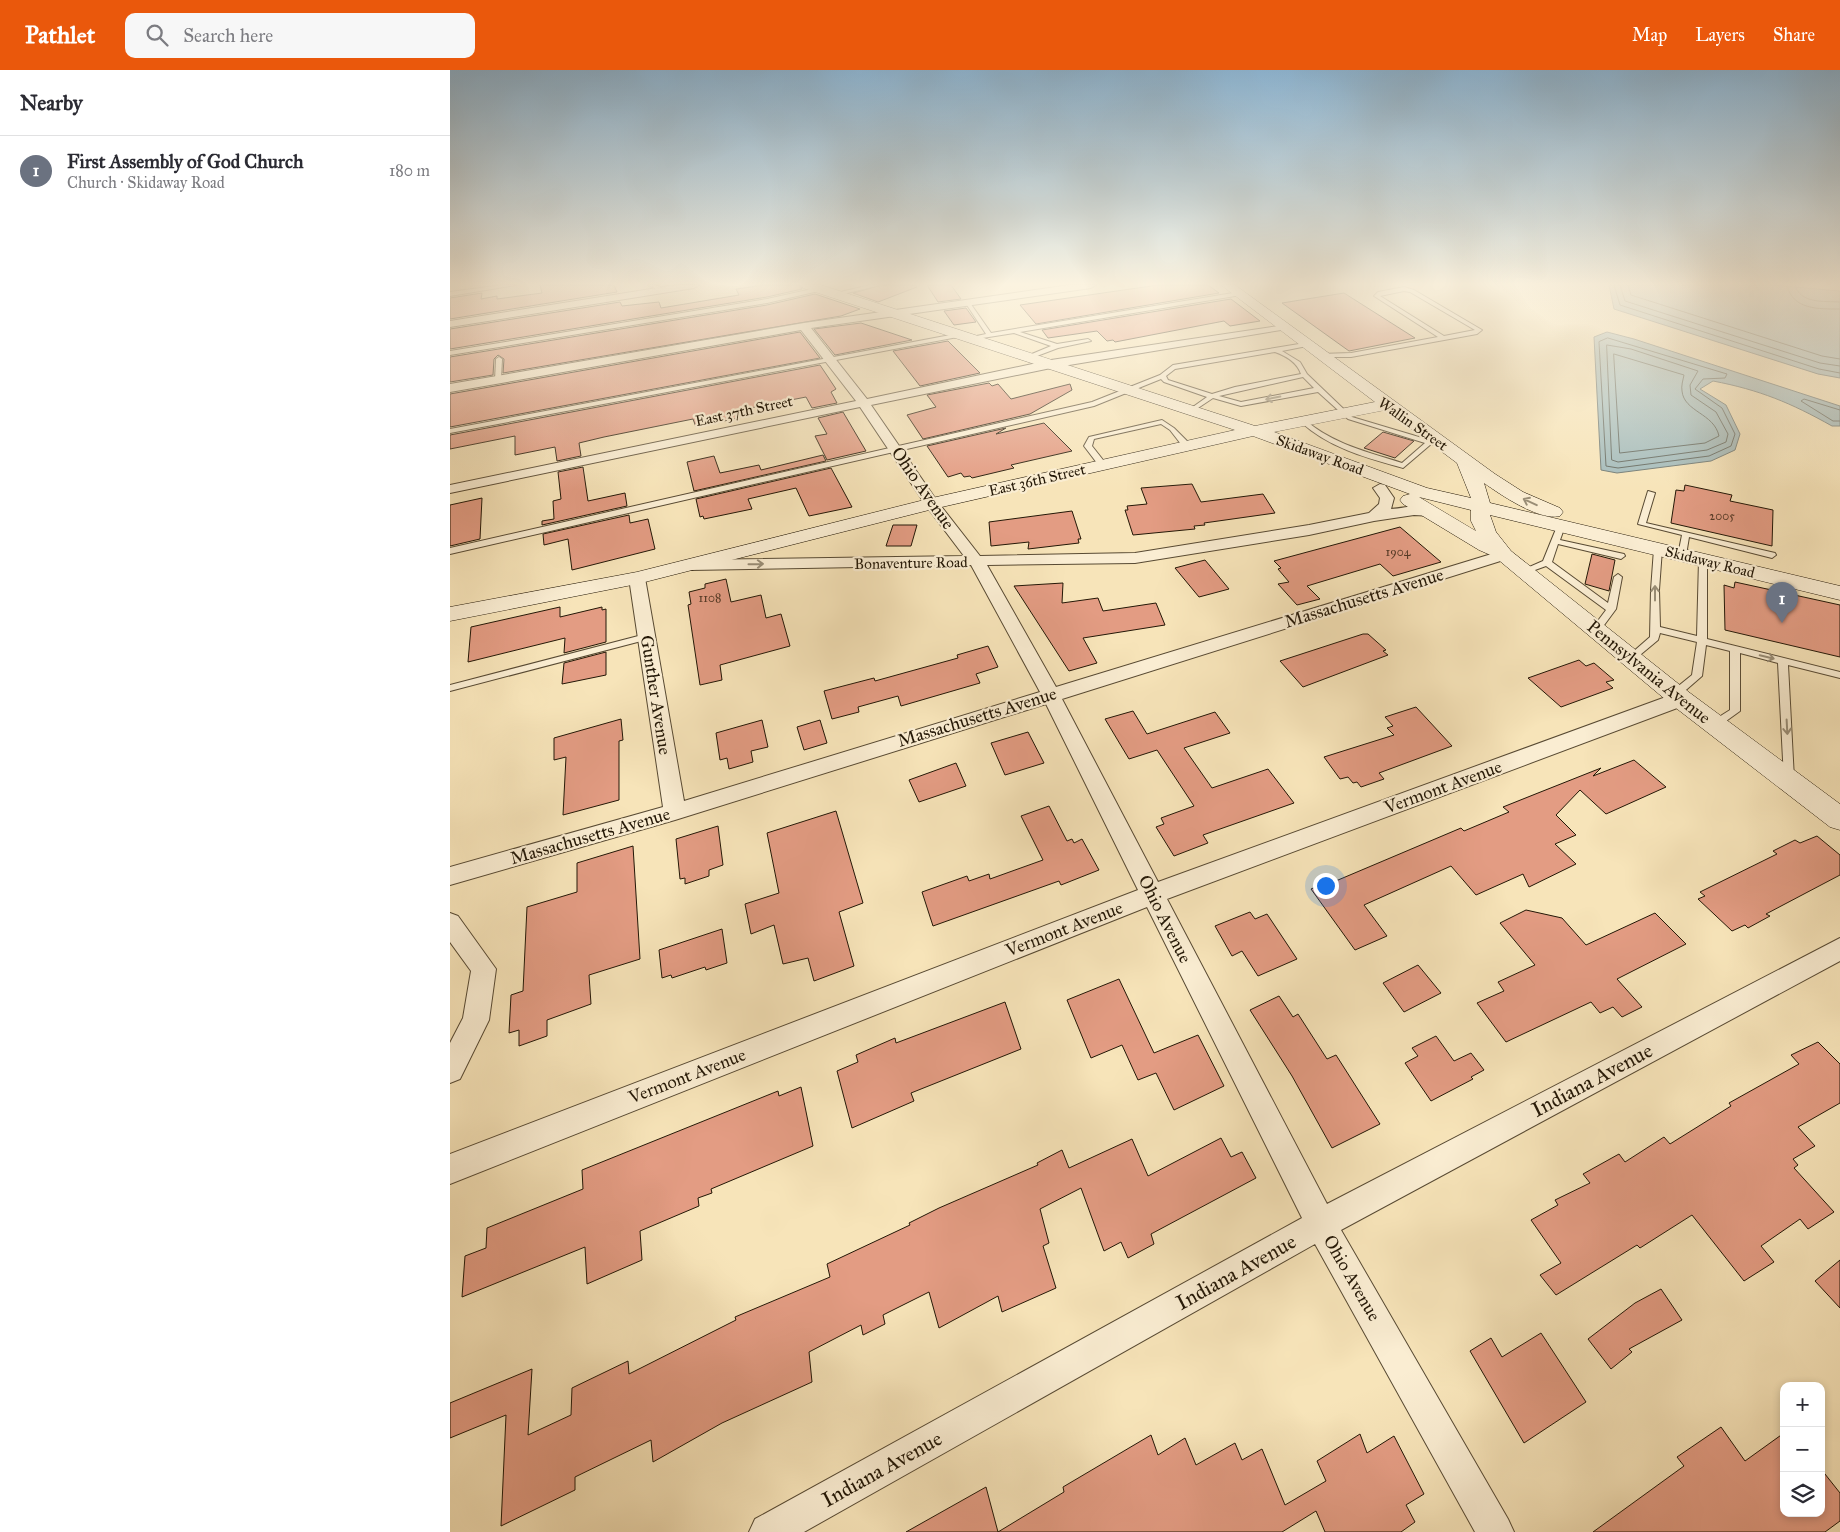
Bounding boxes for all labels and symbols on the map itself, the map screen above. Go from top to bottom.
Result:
street label: East 37th Street [694,392,795,430]
street label: Wallin Street [1375,393,1452,455]
one-way arrow [1265,394,1281,404]
street label: Skidaway Road [1274,431,1367,479]
street label: Ohio Avenue [887,443,959,533]
street label: East 36th Street [987,460,1088,500]
one-way arrow [1523,497,1538,506]
house number: 2005 [1709,509,1735,523]
street label: Skidaway Road [1663,542,1757,582]
house number: 1904 [1386,545,1411,559]
street label: Bonaventure Road [854,553,968,573]
one-way arrow [748,559,764,569]
street label: Massachusetts Avenue [1282,563,1446,633]
pin: 1 [1766,582,1798,623]
one-way arrow [1650,586,1660,602]
house number: 1108 [699,591,721,605]
street label: Pennsylvania Avenue [1583,615,1715,729]
street label: Gunther Avenue [636,634,676,756]
one-way arrow [1758,653,1774,662]
street label: Massachusetts Avenue [895,682,1059,752]
one-way arrow [1782,719,1791,735]
street label: Vermont Avenue [1380,756,1505,819]
street label: Massachusetts Avenue [508,803,672,869]
street label: Ohio Avenue [1133,871,1197,967]
your location [1313,873,1339,899]
street label: Vermont Avenue [1001,897,1126,962]
street label: Indiana Avenue [1527,1037,1657,1123]
street label: Vermont Avenue [624,1044,749,1109]
street label: Indiana Avenue [1171,1228,1301,1316]
street label: Ohio Avenue [1319,1231,1385,1325]
street label: Indiana Avenue [817,1425,947,1513]

